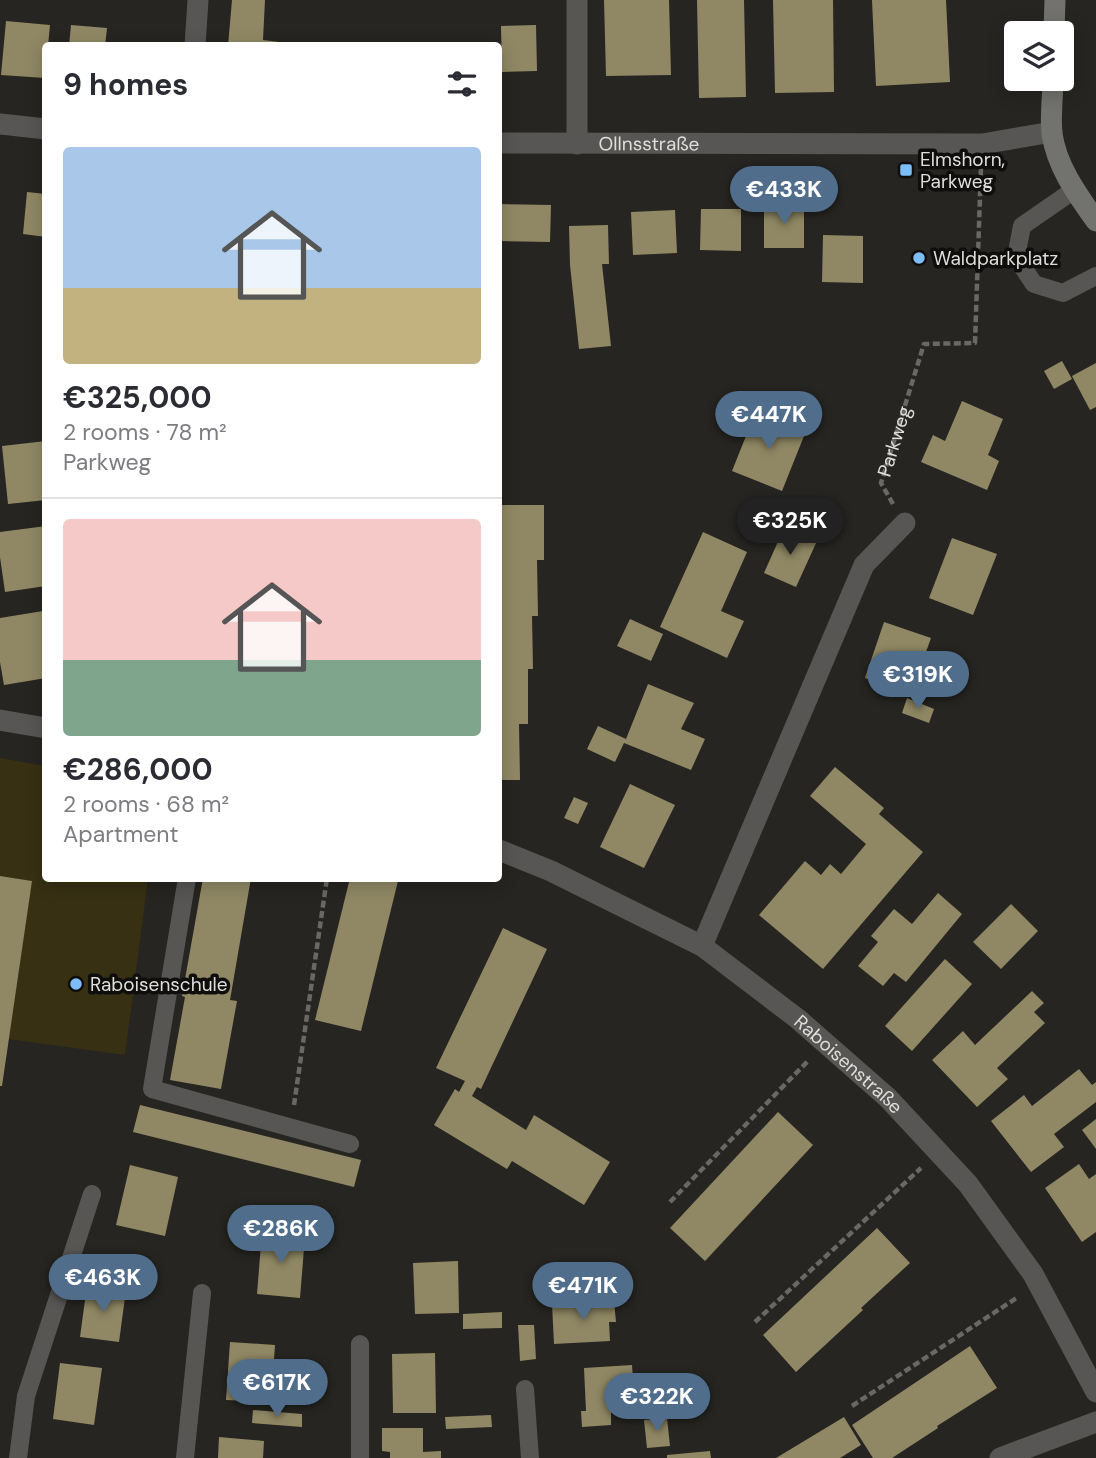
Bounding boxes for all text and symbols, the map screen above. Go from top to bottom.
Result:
map controls [1004,21,1074,91]
button: layers [1004,21,1074,91]
text: 9 homes [63,65,188,104]
icon: filters [443,65,481,103]
street label: Ollnsstraße [599,131,699,156]
place label: Elmshorn, Parkweg [920,147,1005,194]
marker: Elmshorn, Parkweg [898,162,914,178]
pin: €433K [735,166,833,226]
text: €433K [746,174,822,204]
icon: home [209,192,335,318]
place label: Waldparkplatz [933,246,1058,271]
marker: Waldparkplatz [911,250,927,266]
text: €325,000 [63,378,212,417]
pin: €447K [720,392,818,451]
text: €447K [731,399,807,429]
street label: Parkweg [872,402,917,480]
text: 2 rooms · 78 m² [63,417,227,447]
text: Parkweg [63,447,151,477]
pin: €325K [741,498,839,557]
text: €325K [753,505,827,535]
icon: home [209,564,335,690]
pin: €319K [869,652,967,711]
text: €319K [883,659,953,689]
text: €286,000 [63,750,213,789]
text: 2 rooms · 68 m² [63,789,229,819]
text: Apartment [63,819,178,849]
place label: Raboisenschule [90,972,228,997]
marker: Raboisenschule [68,976,84,992]
street label: Raboisenstraße [789,1009,908,1119]
pin: €286K [232,1206,330,1265]
text: €286K [243,1213,319,1243]
pin: €463K [54,1254,152,1314]
text: €463K [65,1262,141,1292]
pin: €471K [534,1262,632,1322]
text: €471K [548,1270,618,1300]
pin: €617K [228,1360,326,1419]
text: €617K [243,1367,311,1397]
pin: €322K [608,1374,706,1433]
text: €322K [620,1381,694,1411]

